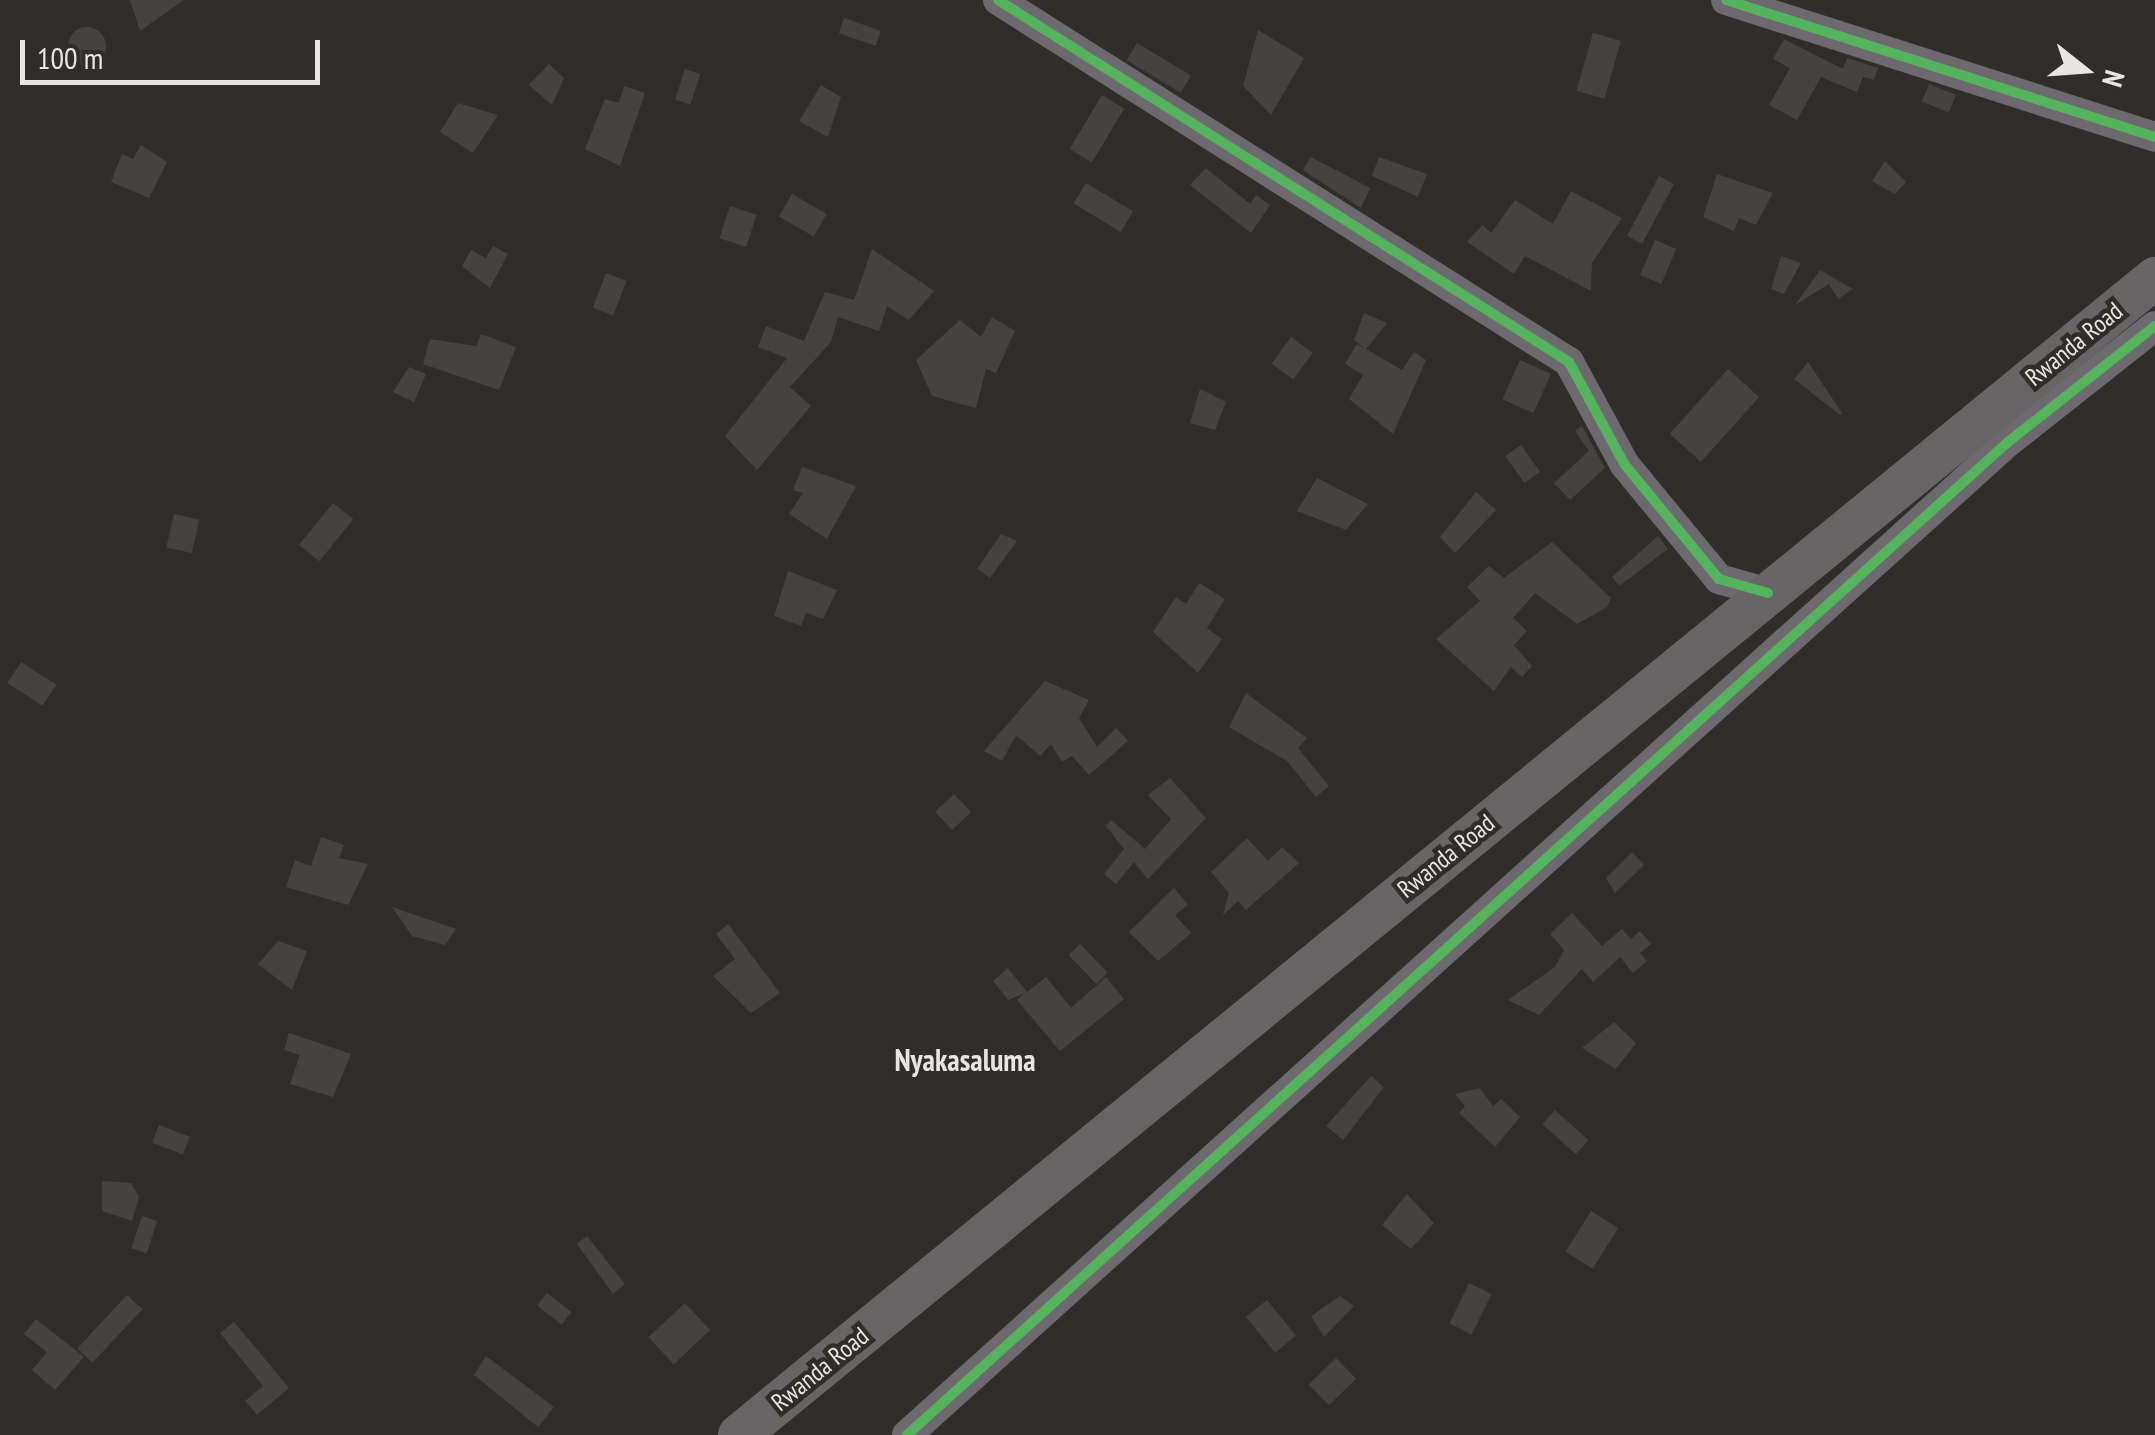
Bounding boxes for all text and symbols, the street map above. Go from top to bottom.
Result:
scale bar [25,20,325,82]
north arrow [2035,20,2135,120]
text: 100 m [37,38,103,77]
text: N [2094,66,2134,92]
street label: Rwanda Road [2020,296,2128,392]
street label: Rwanda Road [1392,808,1500,904]
district label: Nyakasaluma [894,1042,1036,1078]
street label: Rwanda Road [766,1321,874,1417]

